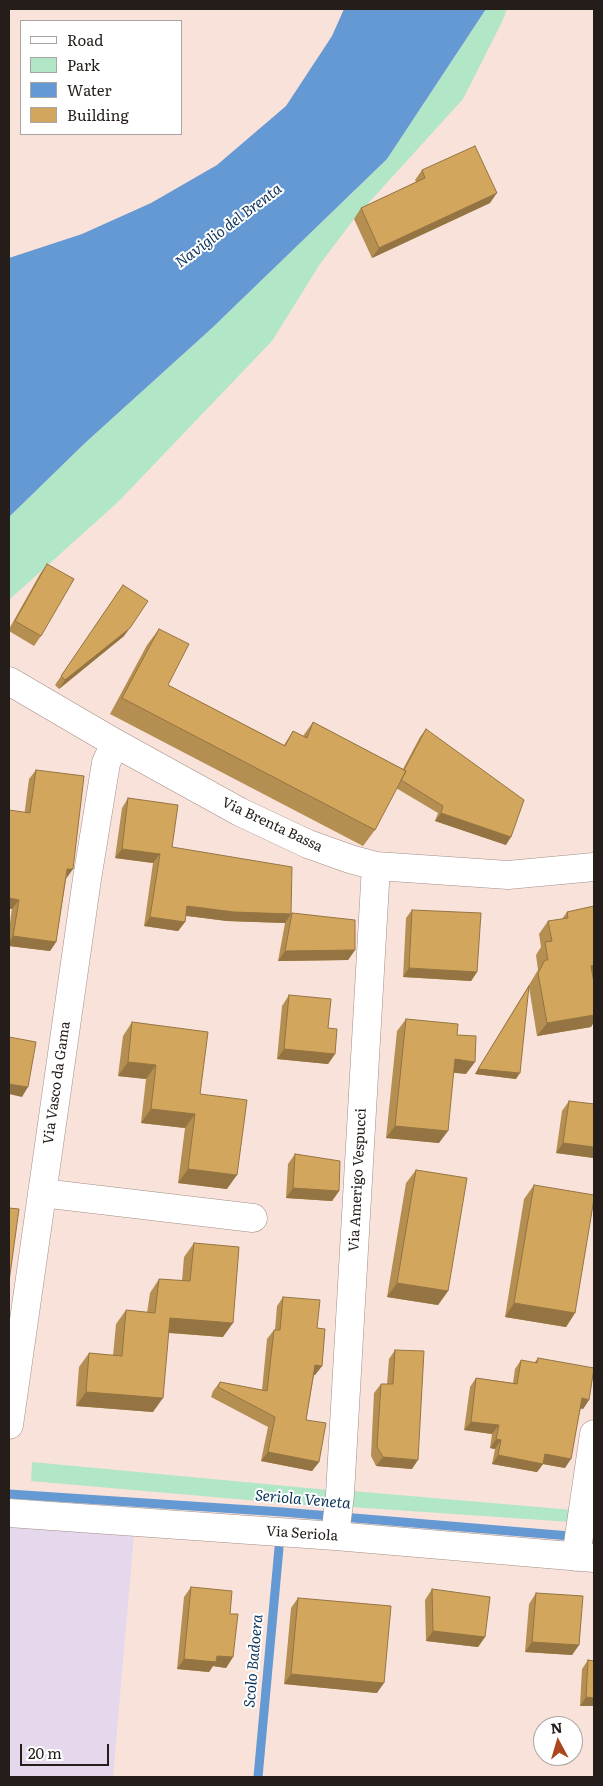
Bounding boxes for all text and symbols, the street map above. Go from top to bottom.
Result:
legend [20,20,182,135]
text: Road [67,28,103,51]
text: Park [67,53,100,76]
text: Water [67,78,112,101]
text: Building [67,103,129,126]
water label: Naviglio del Brenta [172,180,286,272]
street label: Via Brenta Bassa [219,794,325,856]
street label: Via Vasco da Gama [40,1020,74,1146]
street label: Via Amerigo Vespucci [346,1108,370,1252]
water label: Seriola Veneta [254,1487,352,1513]
street label: Via Seriola [265,1523,339,1545]
water label: Scolo Badoera [241,1614,267,1708]
north arrow [533,1716,583,1766]
text: N [550,1717,563,1738]
scale bar [22,1734,111,1766]
text: 20 m [28,1741,62,1764]

